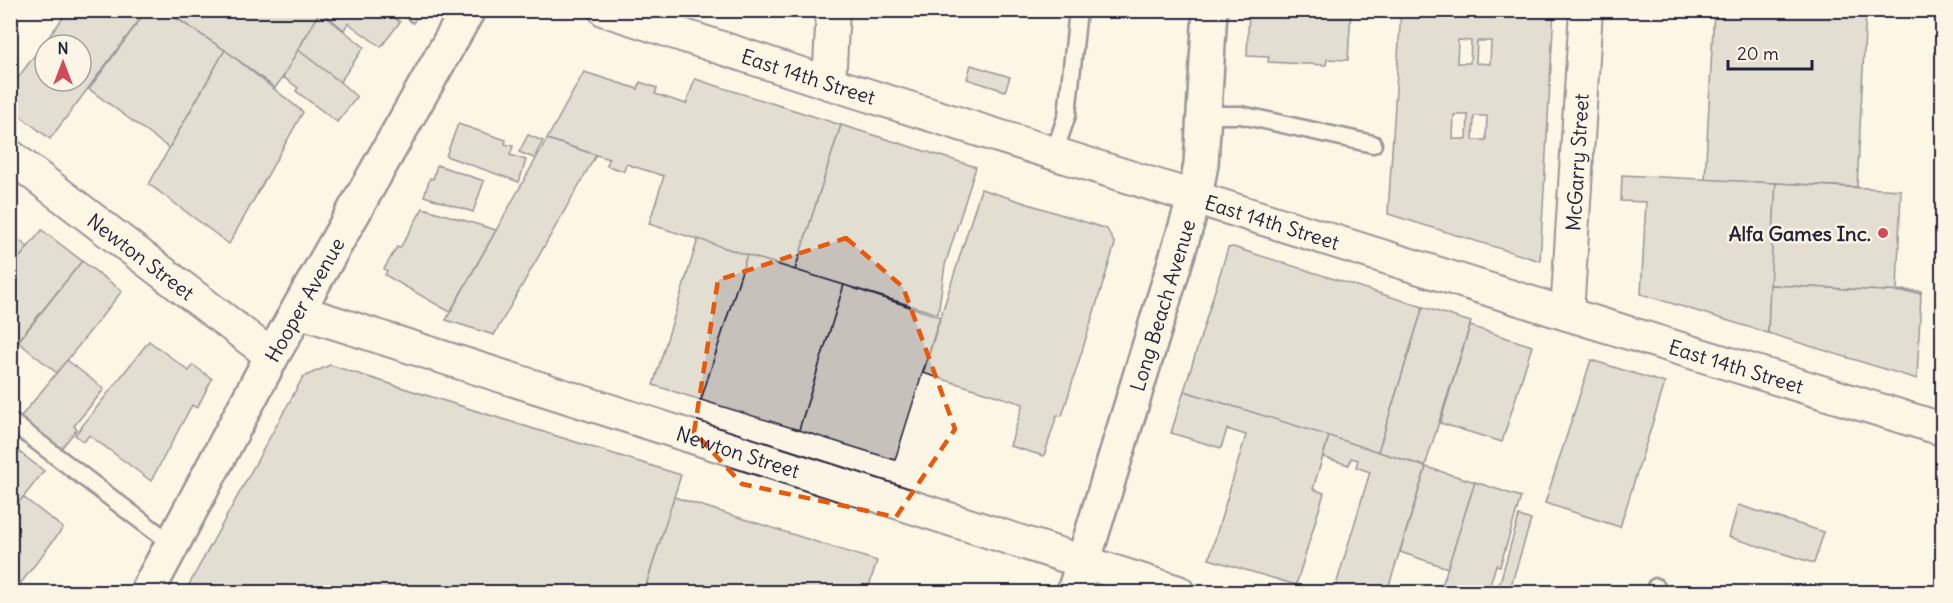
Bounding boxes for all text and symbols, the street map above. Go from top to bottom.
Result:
north arrow [33,33,93,93]
scale bar [1728,33,1812,71]
text: N [57,38,69,58]
text: 20 m [1737,42,1779,65]
street label: East 14th Street [738,43,879,109]
street label: McGarry Street [1560,93,1593,232]
street label: East 14th Street [1202,189,1343,255]
street label: Newton Street [83,207,200,305]
street label: Long Beach Avenue [1124,216,1200,394]
place label: Alfa Games Inc. [1729,221,1871,246]
marker: Alfa Games Inc. [1876,226,1890,240]
street label: Hooper Avenue [259,233,349,366]
street label: East 14th Street [1666,334,1807,398]
street label: Newton Street [673,420,803,483]

